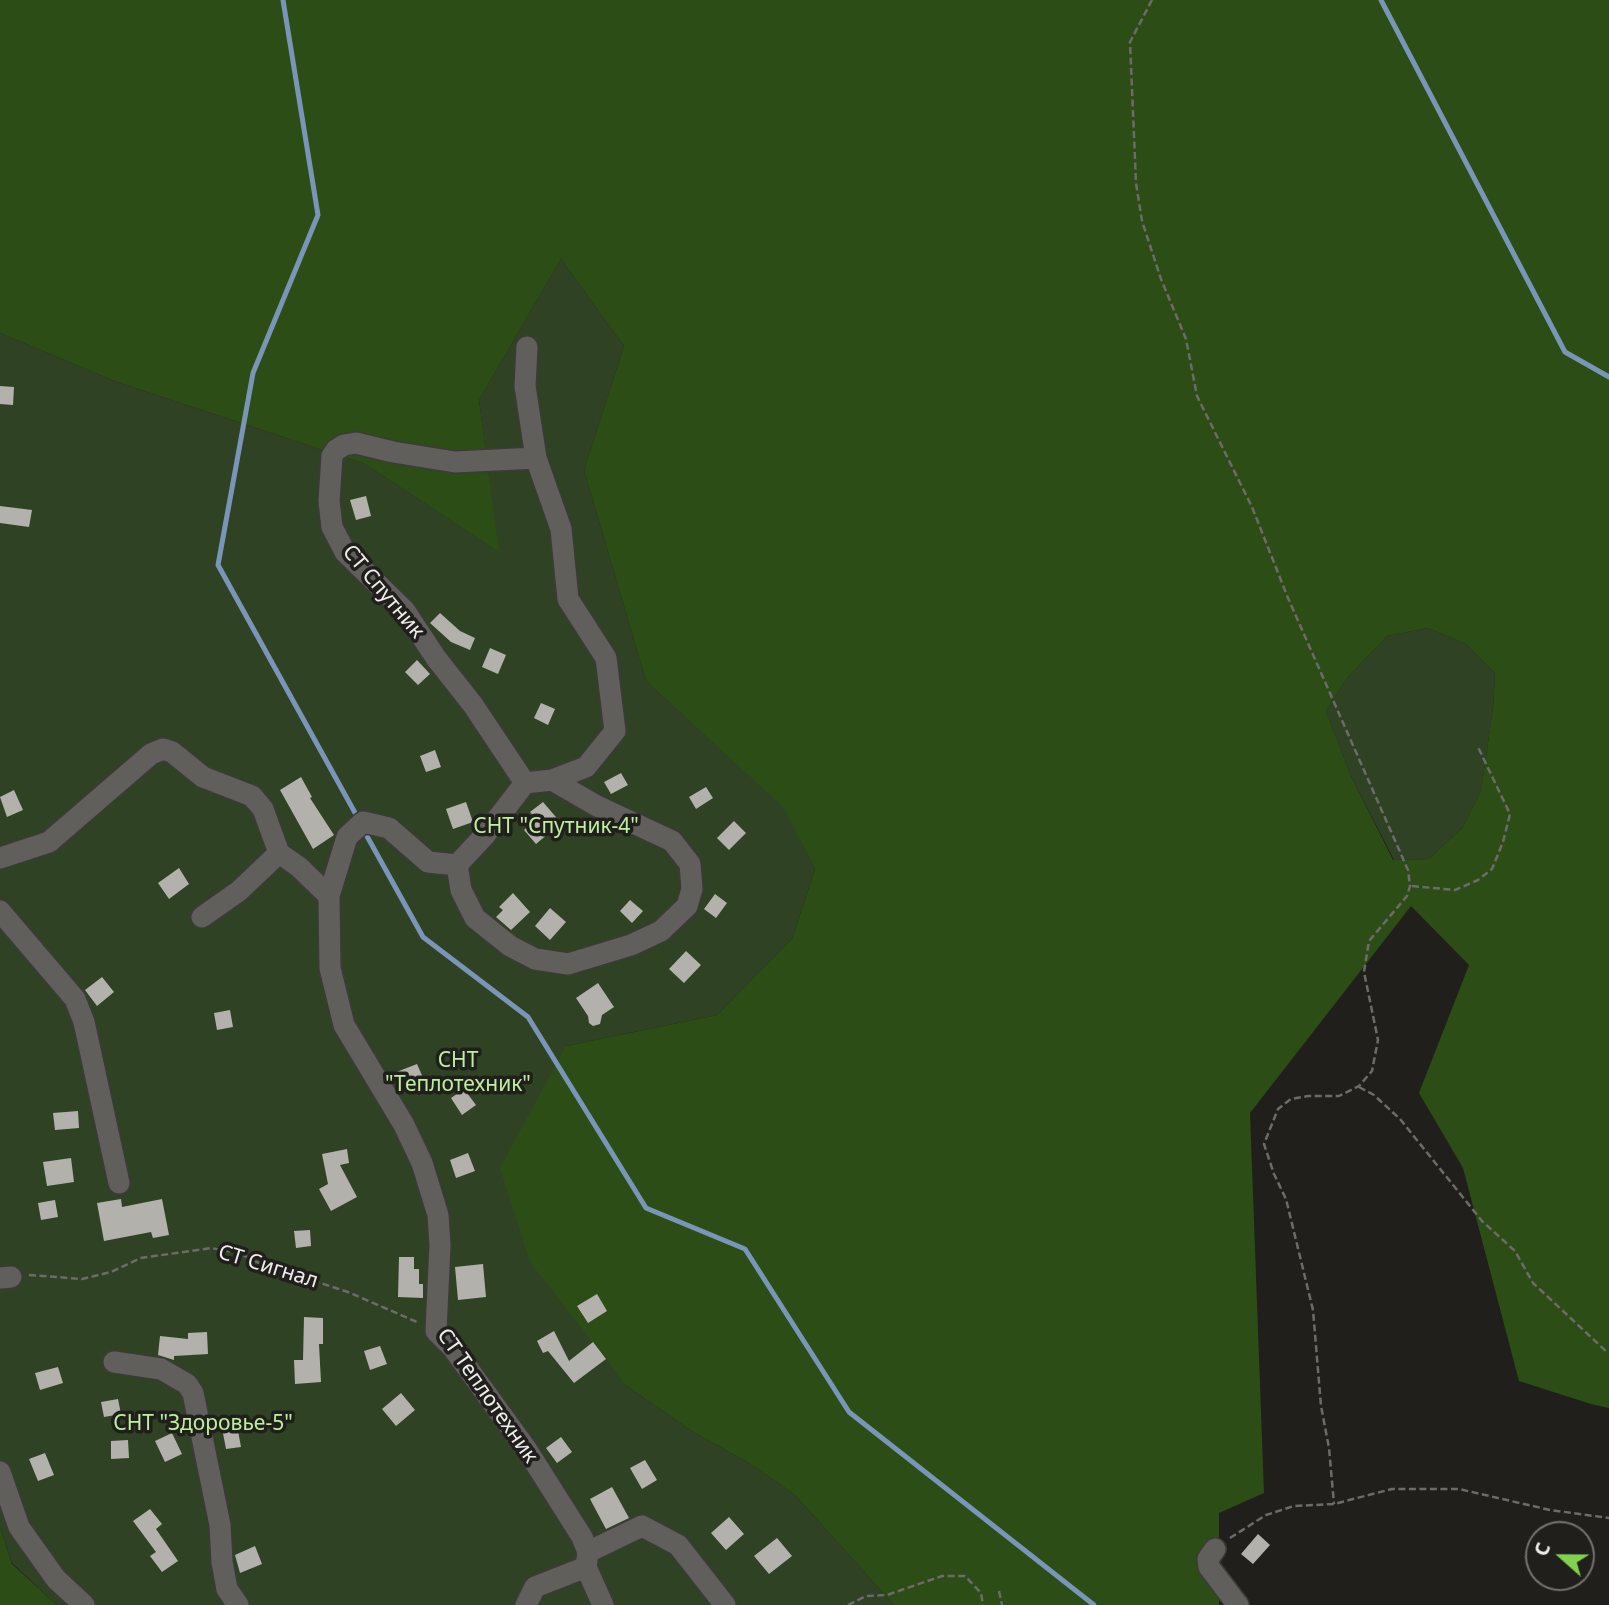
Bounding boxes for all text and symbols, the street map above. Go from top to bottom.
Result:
street label: СТ Спутник [337,540,429,644]
park label: СНТ "Спутник-4" [473,814,639,840]
park label: СНТ "Теплотехник" [385,1048,531,1098]
street label: СТ Сигнал [215,1240,321,1294]
street label: СТ Теплотехник [431,1324,543,1468]
park label: СНТ "Здоровье-5" [113,1411,293,1437]
north arrow [1525,1521,1595,1591]
text: С [1528,1539,1557,1560]

